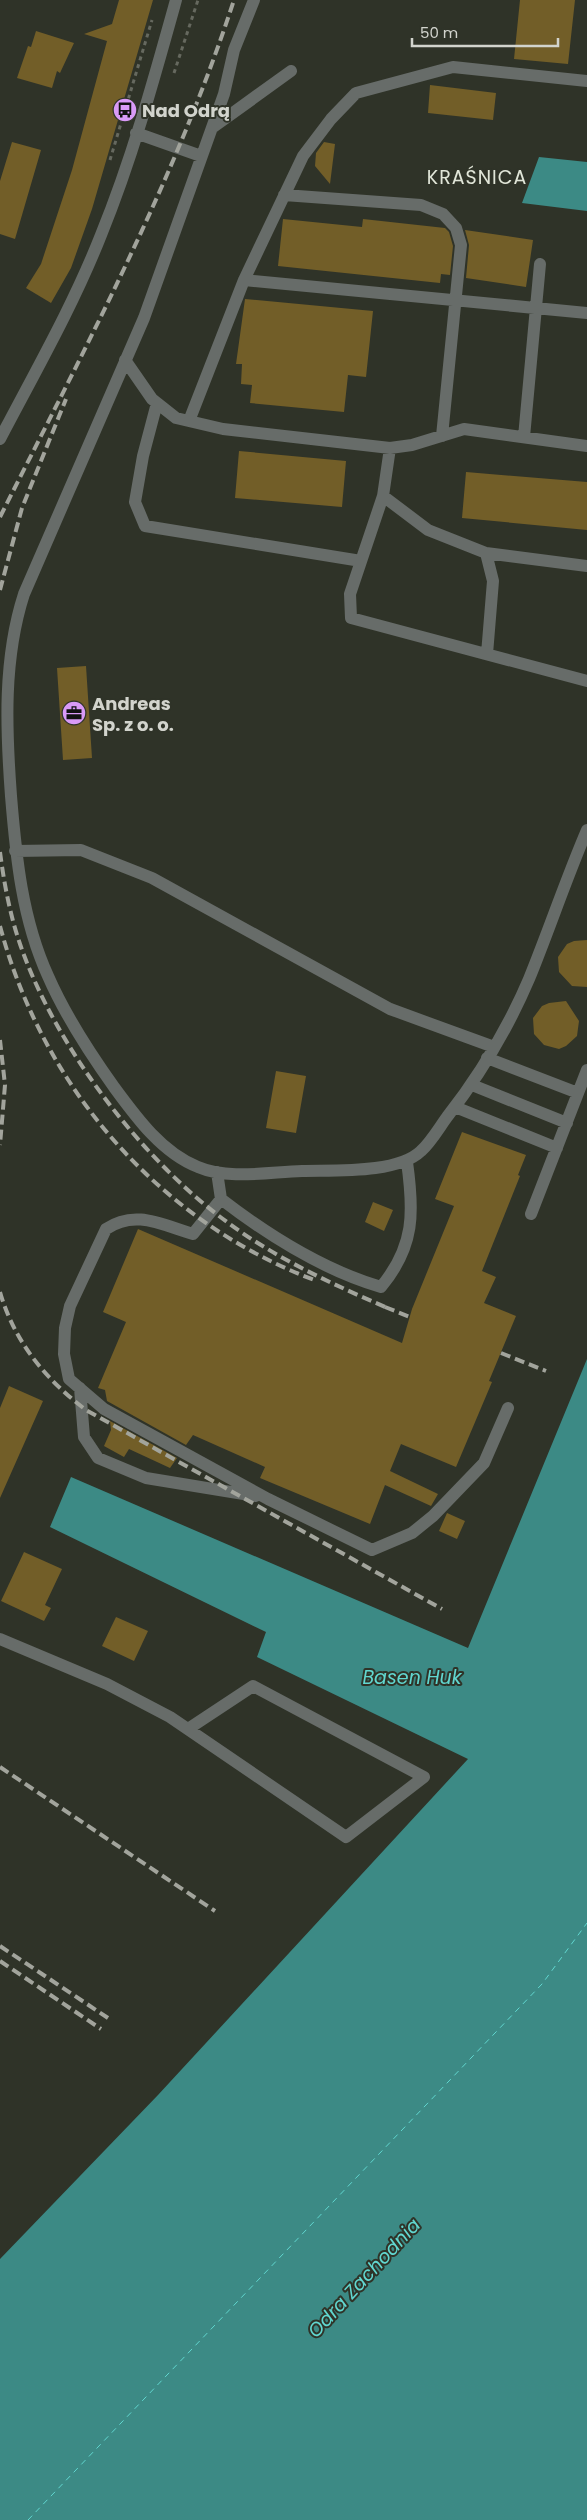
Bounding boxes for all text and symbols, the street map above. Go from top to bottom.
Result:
scale bar [412,15,558,47]
text: 50 m [420,22,458,43]
bus stop icon: Nad Odrą [112,97,138,123]
place label: Nad Odrą [142,98,230,123]
district label: KRAŚNICA [427,164,527,191]
place label: Andreas Sp. z o. o. [92,691,174,737]
office icon: Andreas Sp. z o. o. [61,700,87,726]
water label: Basen Huk [362,1664,463,1691]
water label: Odra Zachodnia [301,2212,427,2344]

